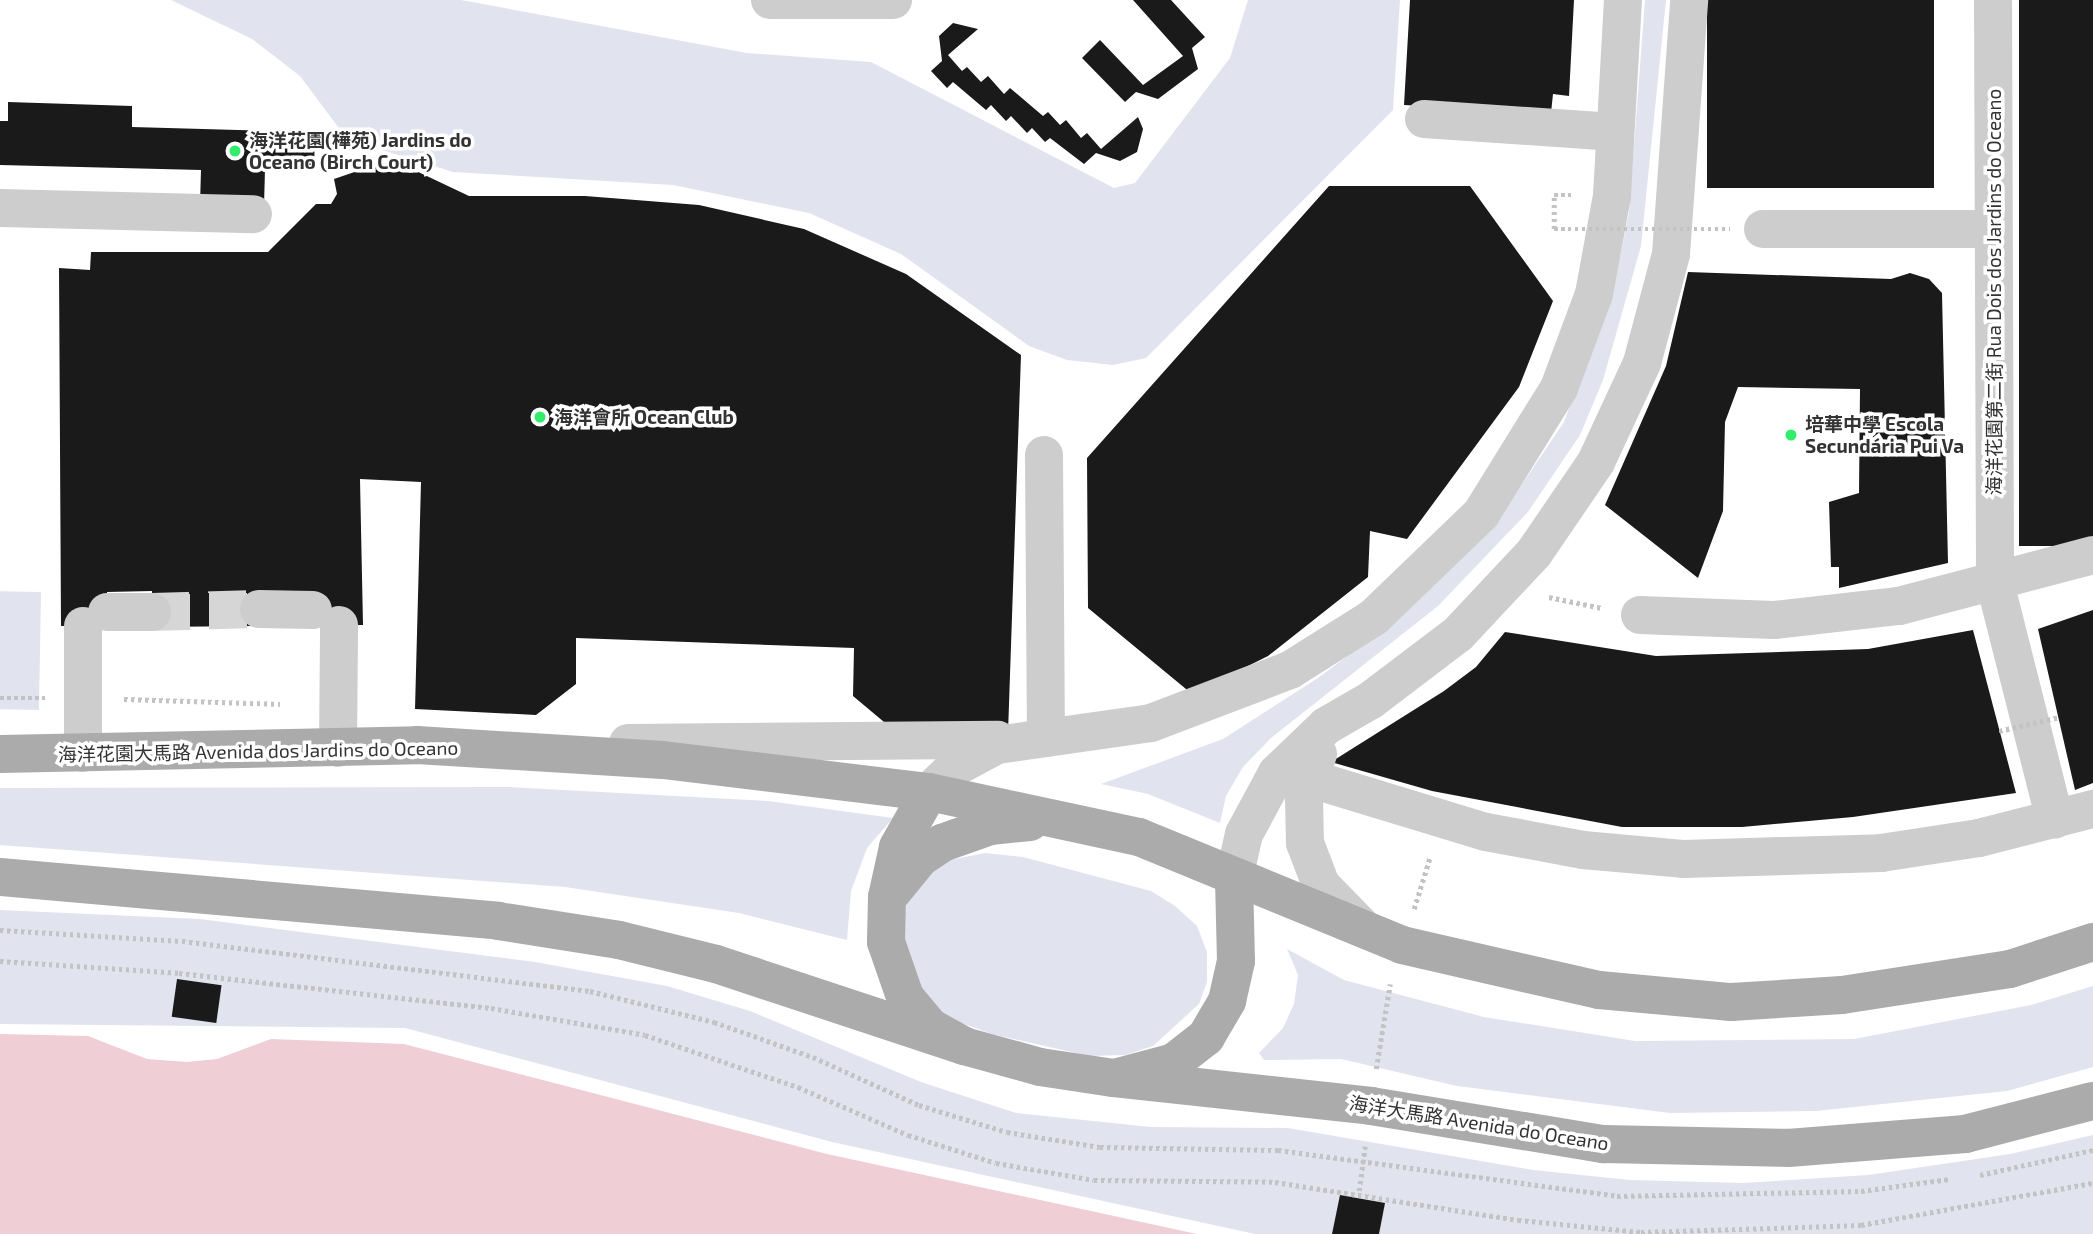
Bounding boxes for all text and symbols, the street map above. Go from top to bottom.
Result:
street label: 海洋花園第二街 Rua Dois dos Jardins do Oceano [1983,88,2005,496]
place label: 海洋花園(樺苑) Jardins do Oceano (Birch Court) [249,129,472,173]
marker: 海洋花園(樺苑) Jardins do Oceano (Birch Court) [227,143,243,159]
place label: 海洋會所 Ocean Club [554,406,734,428]
marker: 海洋會所 Ocean Club [532,409,548,425]
place label: 培華中學 Escola Secundária Pui Va [1805,413,1964,457]
marker: 培華中學 Escola Secundária Pui Va [1783,427,1799,443]
street label: 海洋花園大馬路 Avenida dos Jardins do Oceano [57,736,459,766]
street label: 海洋大馬路 Avenida do Oceano [1348,1091,1610,1155]

